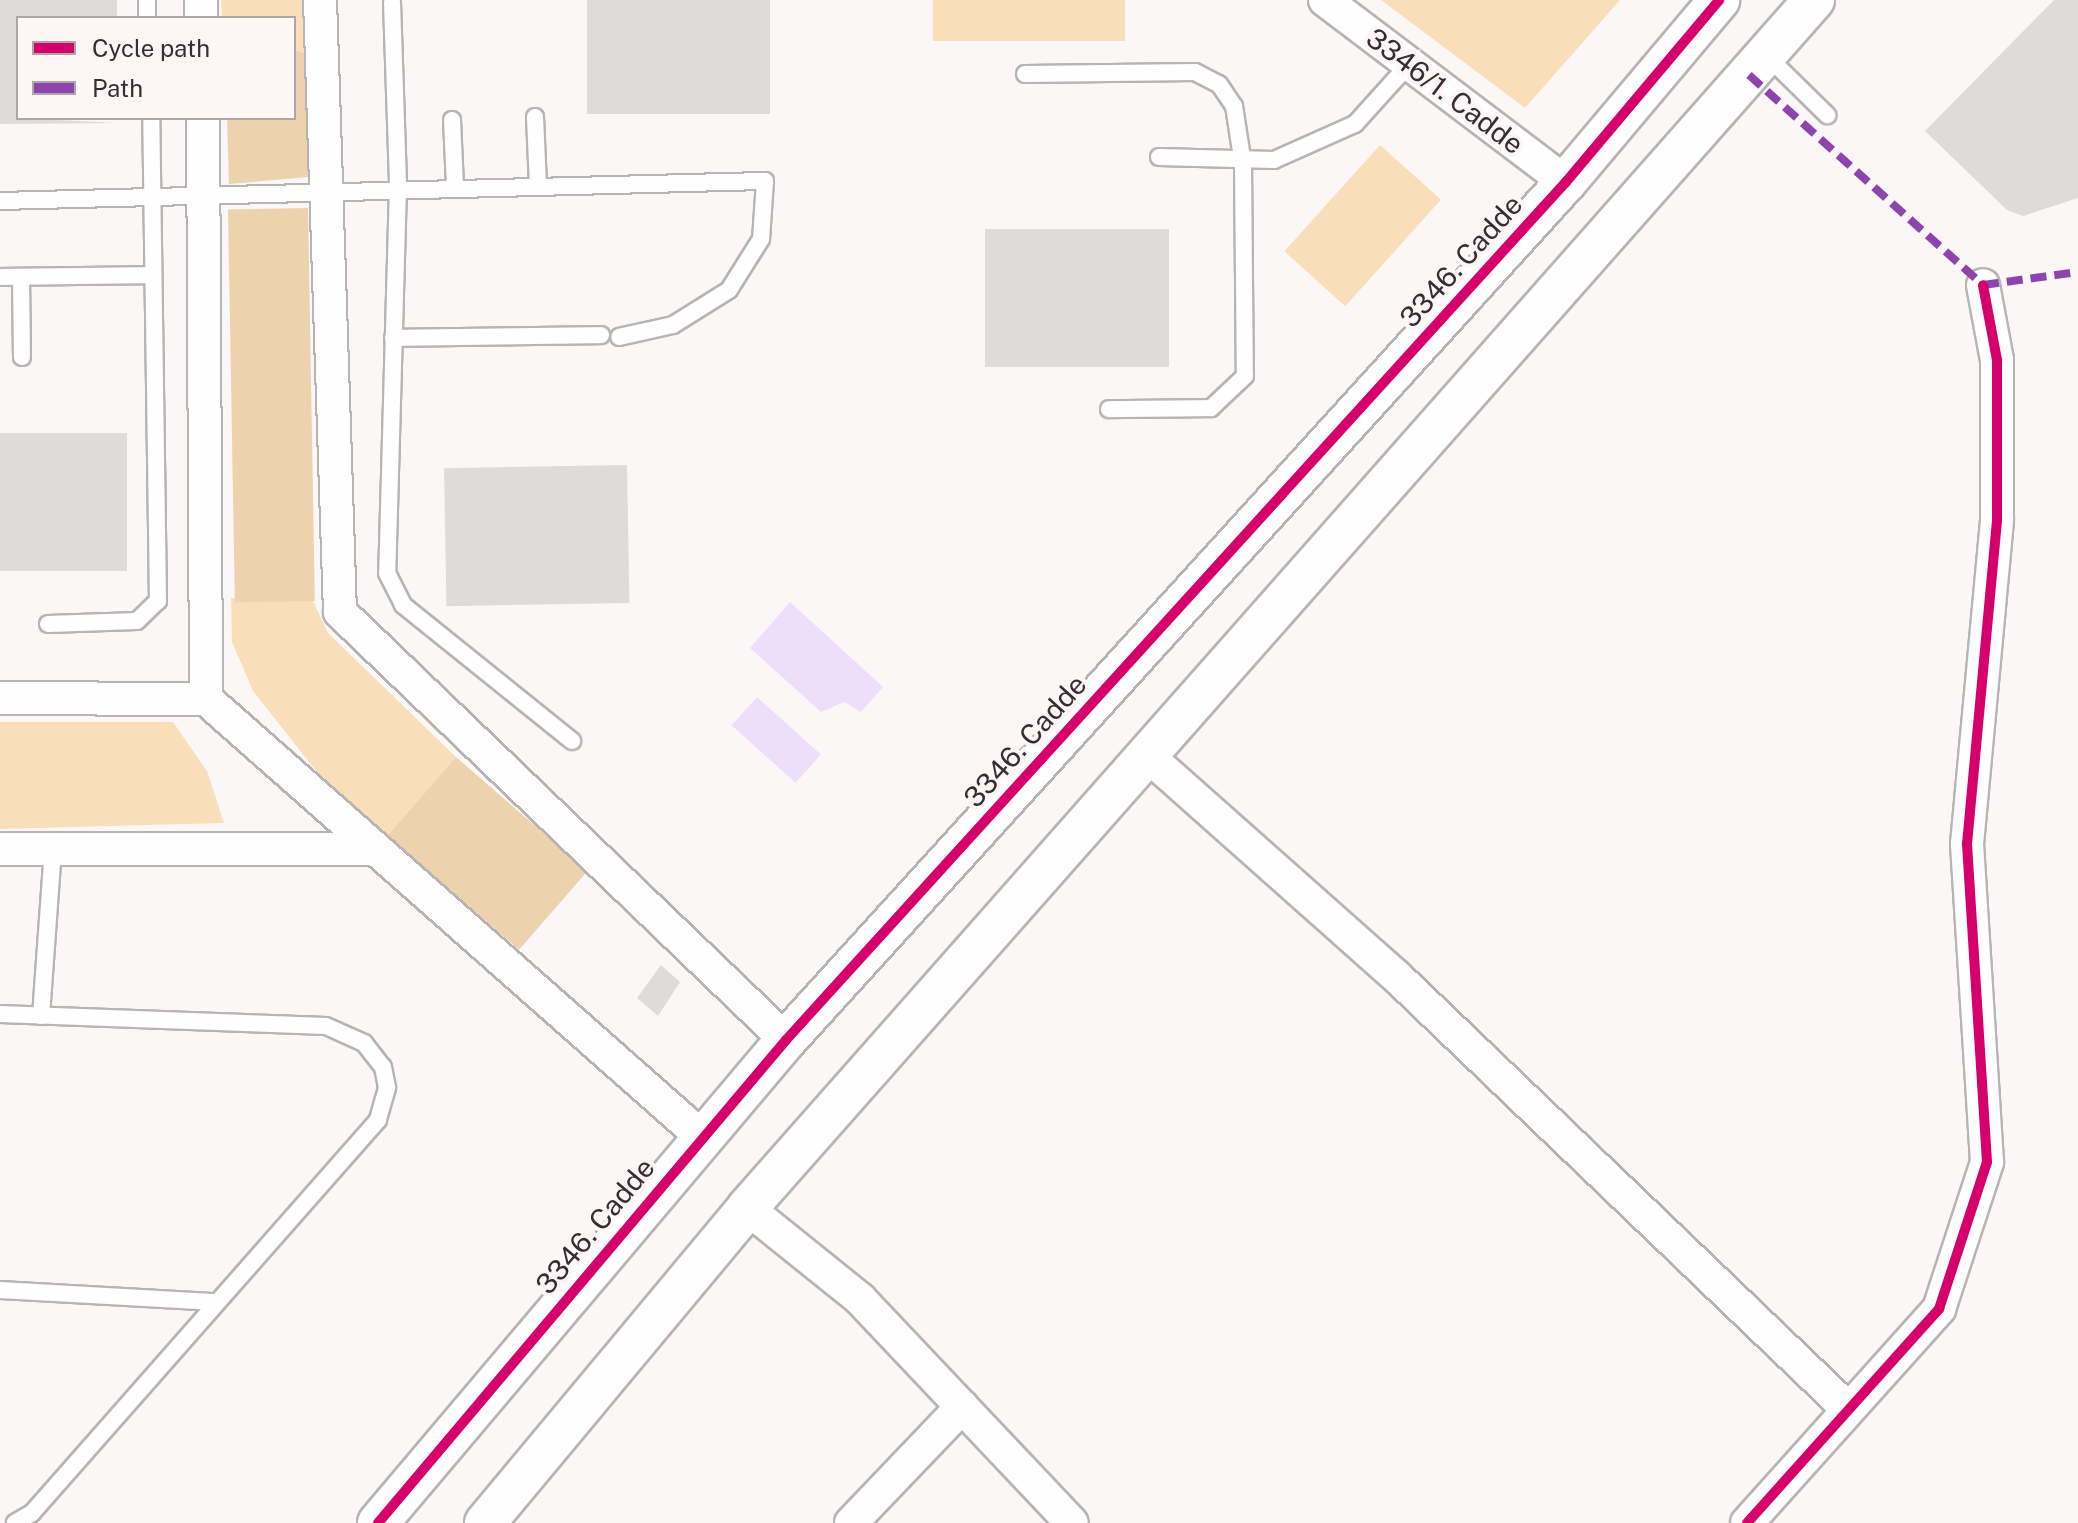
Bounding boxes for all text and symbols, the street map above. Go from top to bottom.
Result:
legend [16,16,296,120]
street label: 3346/1. Cadde [1360,21,1530,161]
text: Cycle path [92,34,210,62]
text: Path [92,74,143,102]
street label: 3346. Cadde [1393,188,1529,334]
street label: 3346. Cadde [957,668,1093,814]
street label: 3346. Cadde [528,1151,662,1301]

